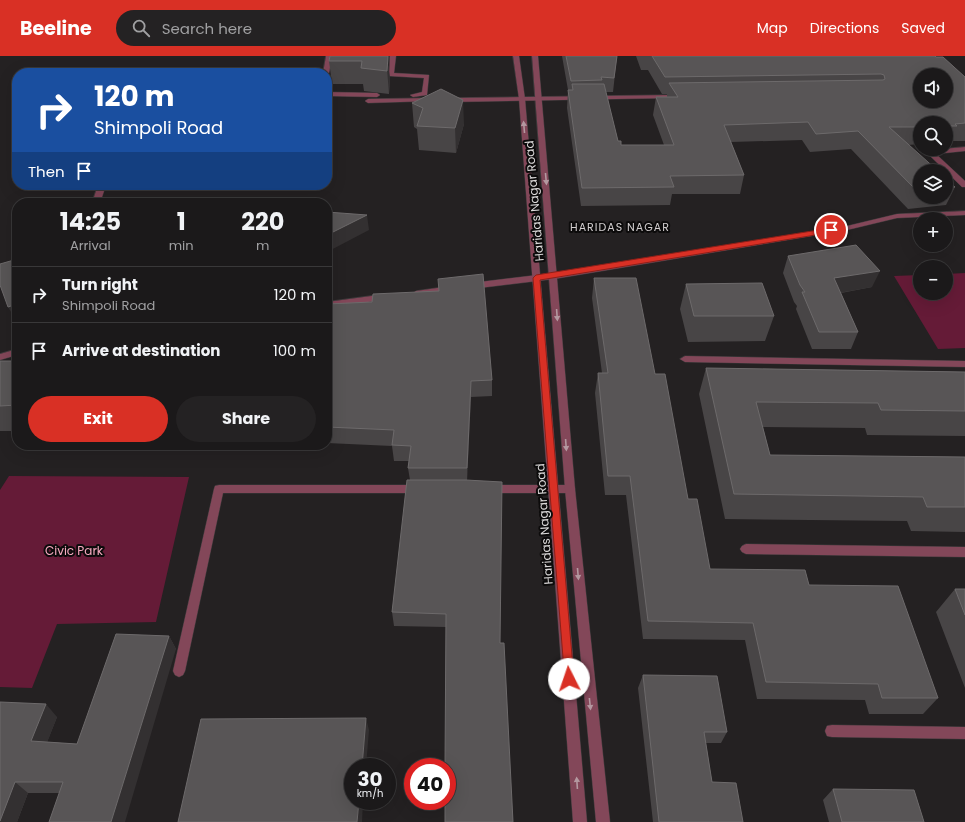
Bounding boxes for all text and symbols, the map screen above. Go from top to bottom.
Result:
search box [116,10,396,46]
text: Beeline [20,15,92,42]
icon: search [130,17,152,39]
text: Search here [162,18,252,39]
text: Map [757,18,788,38]
text: Directions [810,18,879,38]
text: Saved [901,18,945,38]
map controls [913,68,953,300]
button: sound [913,68,953,108]
text: 120 m [94,77,174,116]
icon: right [28,84,80,136]
text: Shimpoli Road [94,115,223,140]
button: search [913,116,953,156]
one-way arrow [521,121,527,133]
street label: Haridas Nagar Road [520,140,548,262]
icon: arrive [73,160,95,182]
text: Then [28,161,65,182]
button: layers [913,164,953,204]
one-way arrow [542,173,549,185]
text: 14:25 [60,205,121,238]
text: 1 [177,205,186,238]
text: 220 [241,205,284,238]
button: + [913,212,953,252]
pin [814,213,848,247]
district label: HARIDAS NAGAR [570,219,670,235]
icon: arrive [820,219,842,241]
text: Arrival [70,236,111,255]
text: min [169,236,194,255]
text: m [256,236,269,255]
button: − [913,260,953,300]
text: Turn right [62,274,138,295]
icon: right [28,284,50,306]
text: 120 m [274,284,316,305]
text: Shimpoli Road [62,296,155,315]
one-way arrow [553,309,560,321]
icon: arrive [28,340,50,362]
text: Arrive at destination [62,340,220,361]
text: 100 m [273,340,316,361]
button: Exit [28,396,168,442]
button: Share [176,396,316,442]
one-way arrow [563,439,570,451]
street label: Haridas Nagar Road [531,463,557,585]
park label: Civic Park [45,542,104,559]
one-way arrow [574,568,581,580]
position arrow [548,658,590,700]
one-way arrow [587,698,593,710]
speed limit sign: 40 [404,758,456,810]
text: 30 [357,765,383,793]
one-way arrow [573,777,580,789]
text: km/h [357,786,383,801]

